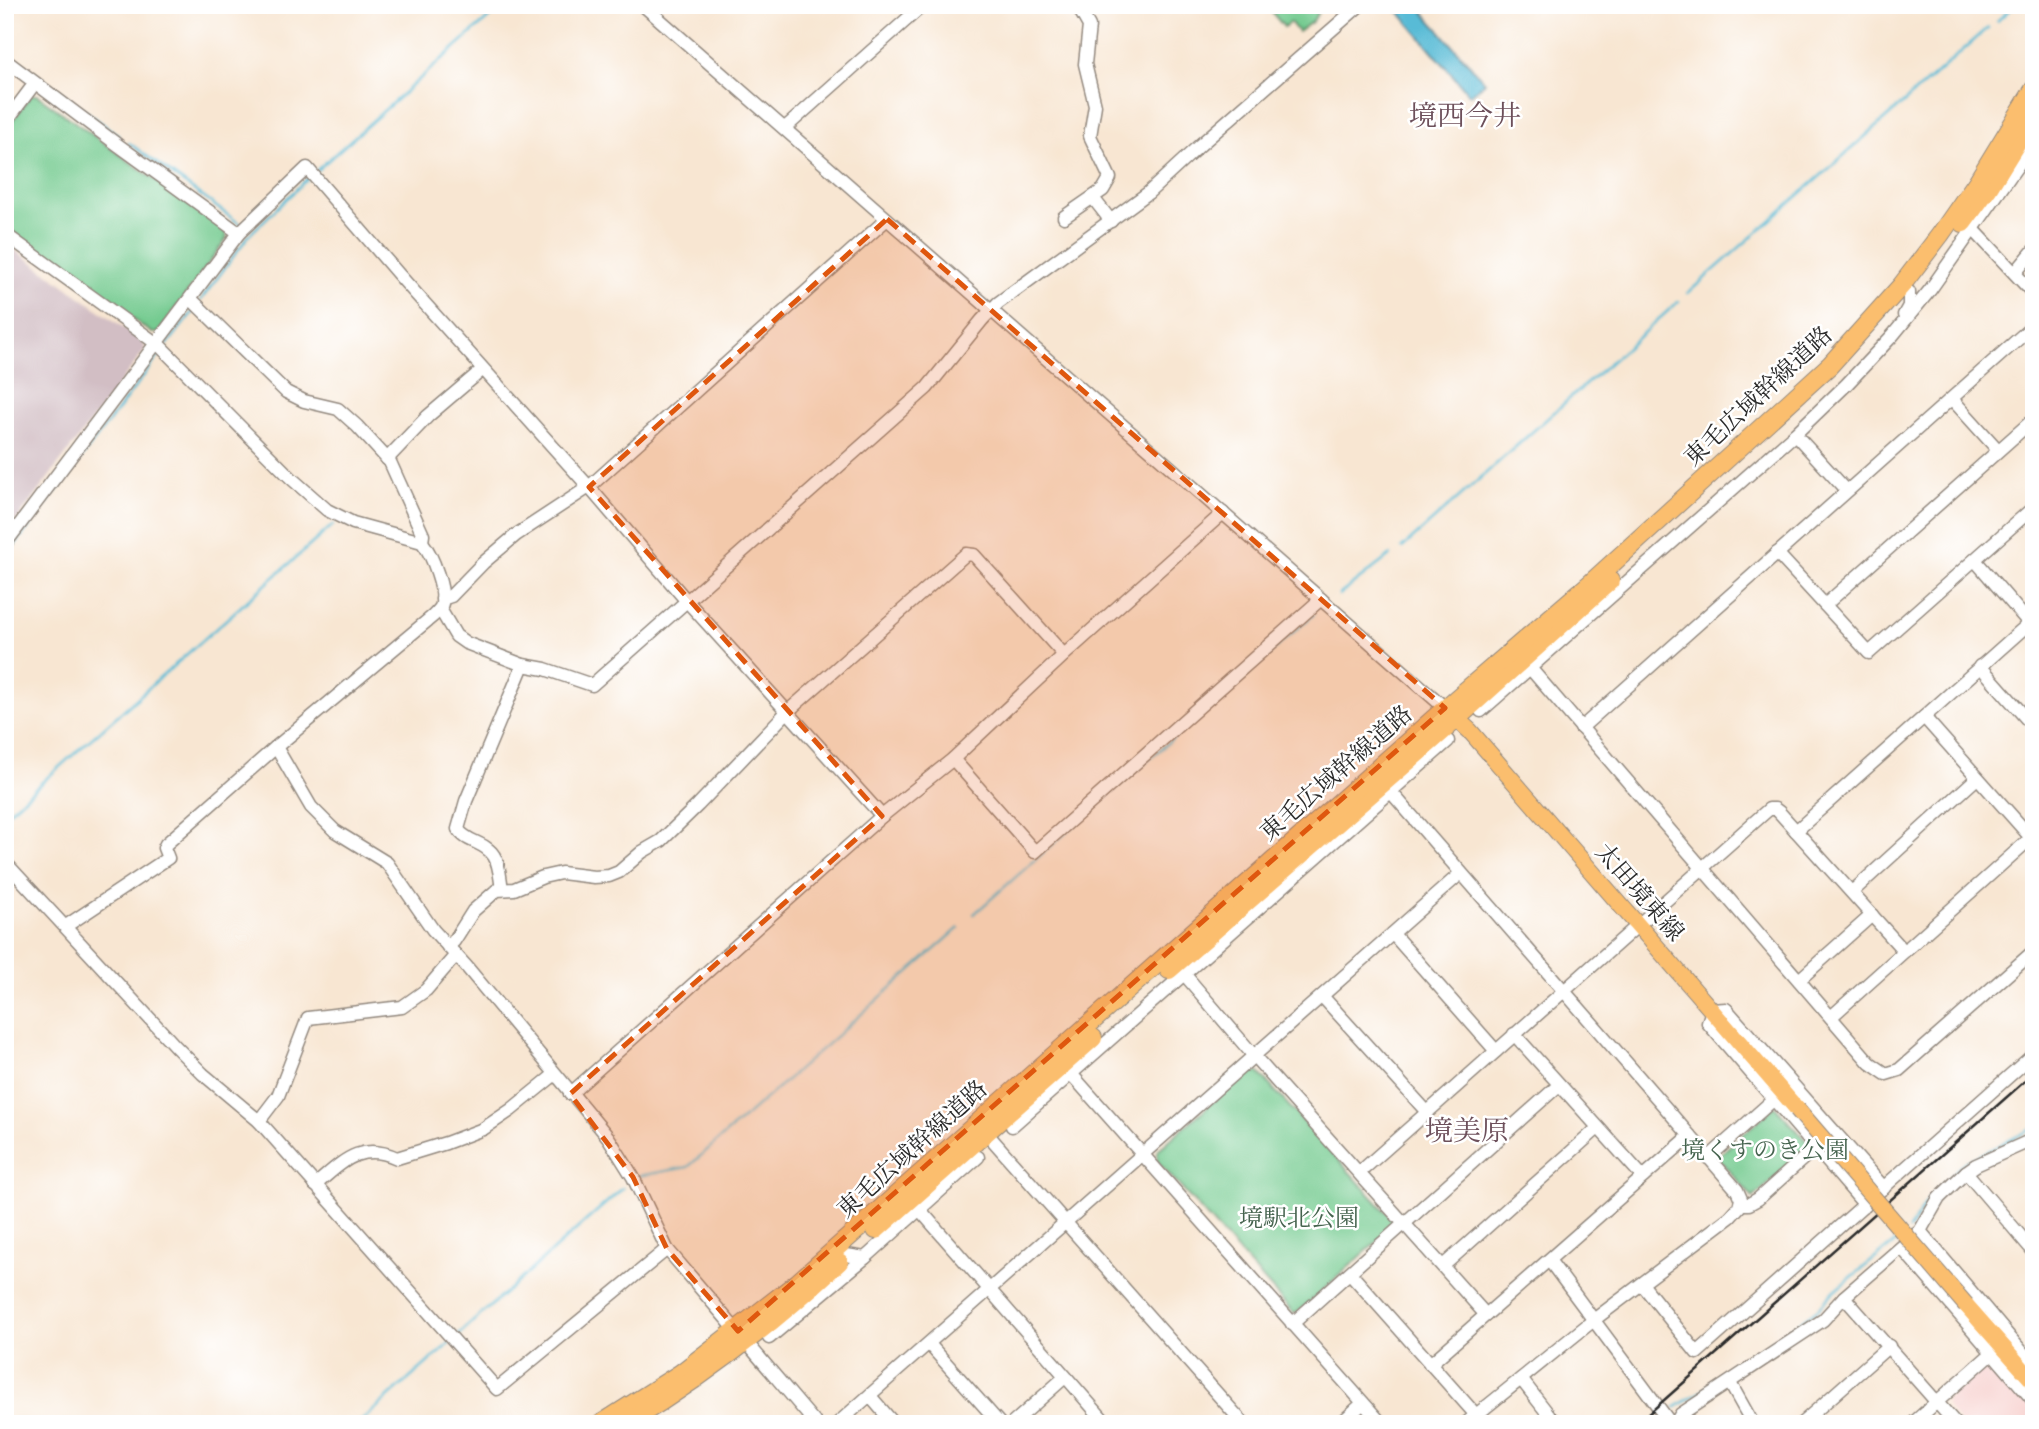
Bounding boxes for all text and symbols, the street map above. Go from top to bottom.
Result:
district label: 境西今井 [1409,100,1521,135]
street label: 東毛広域幹線道路 [1678,320,1840,474]
street label: 東毛広域幹線道路 [1254,699,1420,849]
street label: 太田境東線 [1588,838,1690,948]
street label: 東毛広域幹線道路 [831,1074,995,1226]
district label: 境美原 [1425,1115,1509,1150]
park label: 境くすのき公園 [1681,1136,1849,1167]
park label: 境駅北公園 [1239,1204,1359,1235]

